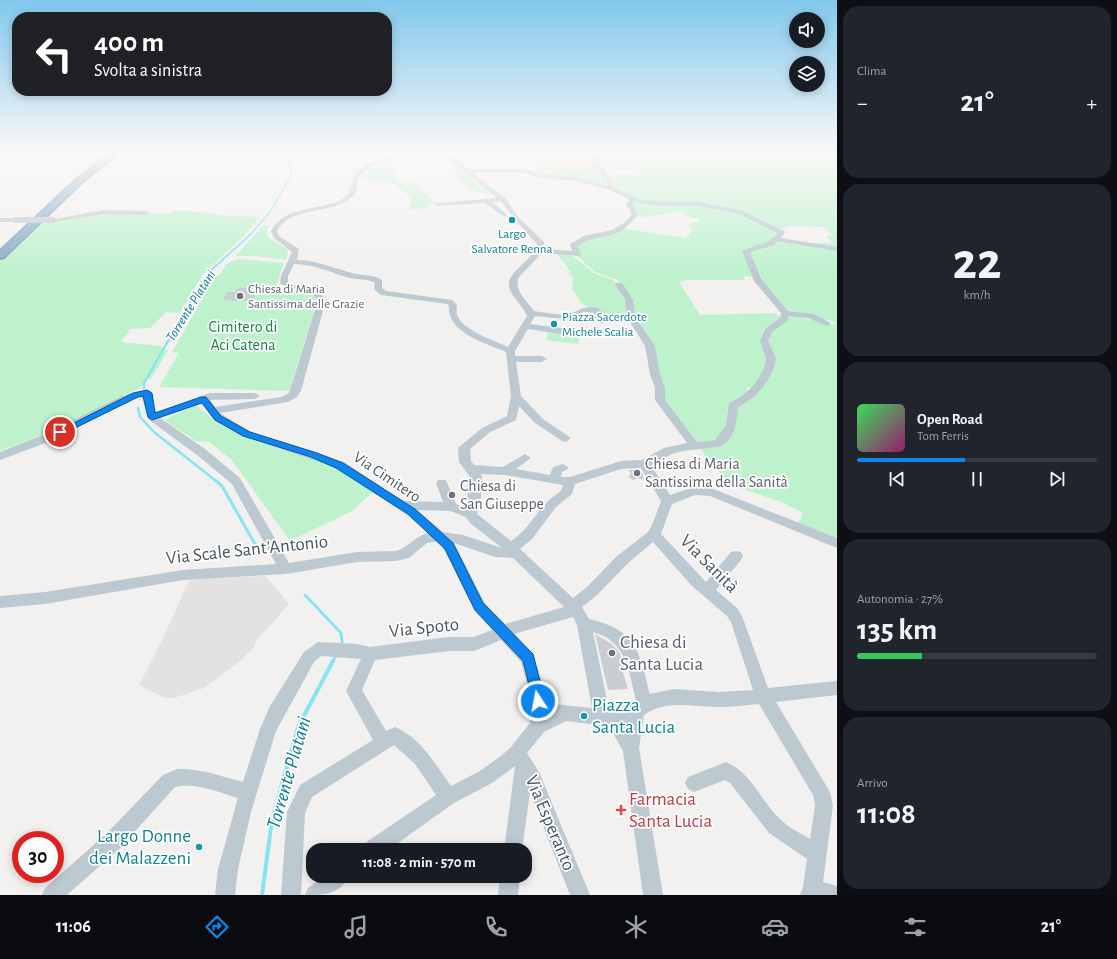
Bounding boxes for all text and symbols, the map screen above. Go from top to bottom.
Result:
map controls [789,12,825,92]
button: sound [789,12,825,48]
icon: left [28,28,80,80]
text: 400 m [94,29,164,57]
button: layers [789,56,825,92]
text: Svolta a sinistra [94,62,202,80]
text: Clima [857,65,887,78]
text: 21° [960,87,994,117]
text: − [857,92,868,114]
text: + [1086,92,1097,114]
marker: Largo Salvatore Renna [507,215,517,225]
place label: Largo Salvatore Renna [472,228,552,256]
text: 22 [953,236,1001,288]
water label: Torrente Platani [164,268,218,344]
place label: Chiesa di Maria Santissima delle Grazie [248,283,364,311]
text: km/h [964,289,990,302]
marker: Chiesa di Maria Santissima delle Grazie [235,291,245,301]
place label: Piazza Sacerdote Michele Scalia [562,311,647,339]
park label: Cimitero di Aci Catena [209,319,277,353]
marker: Piazza Sacerdote Michele Scalia [549,319,559,329]
text: Open Road [917,412,983,427]
pin [43,415,77,449]
icon: arrive [49,421,71,443]
text: Tom Ferris [917,430,969,443]
street label: Via Cimitero [351,449,424,505]
place label: Chiesa di Maria Santissima della Sanità [645,456,788,490]
marker: Chiesa di Maria Santissima della Sanità [632,468,642,478]
icon: previous [886,468,908,490]
icon: pause [966,468,988,490]
icon: next [1046,468,1068,490]
place label: Chiesa di San Giuseppe [460,478,544,512]
marker: Chiesa di San Giuseppe [447,490,457,500]
street label: Via Sanità [676,531,742,597]
street label: Via Scale Sant'Antonio [165,532,329,568]
text: Autonomia · 27% [857,593,943,606]
street label: Via Spoto [388,615,460,641]
text: 135 km [857,615,937,645]
place label: Chiesa di Santa Lucia [620,633,703,674]
marker: Chiesa di Santa Lucia [607,648,617,658]
position arrow [517,680,559,722]
place label: Piazza Santa Lucia [592,696,675,737]
marker: Piazza Santa Lucia [579,711,589,721]
water label: Torrente Platani [263,715,315,831]
street label: Via Esperanto [521,773,579,873]
text: Arrivo [857,777,888,790]
place label: Farmacia Santa Lucia [629,790,712,831]
text: 11:08 [857,799,916,829]
marker: Farmacia Santa Lucia [616,805,626,815]
place label: Largo Donne dei Malazzeni [89,827,191,868]
speed limit sign: 30 [12,831,64,883]
marker: Largo Donne dei Malazzeni [194,842,204,852]
text: 11:08 · 2 min · 570 m [362,855,476,870]
icon: directions [203,913,231,941]
icon: music [342,913,370,941]
icon: phone [482,913,510,941]
icon: climate [622,913,650,941]
icon: car [761,913,789,941]
icon: filters [901,913,929,941]
text: 11:06 [56,918,91,936]
text: 21° [1041,918,1061,936]

